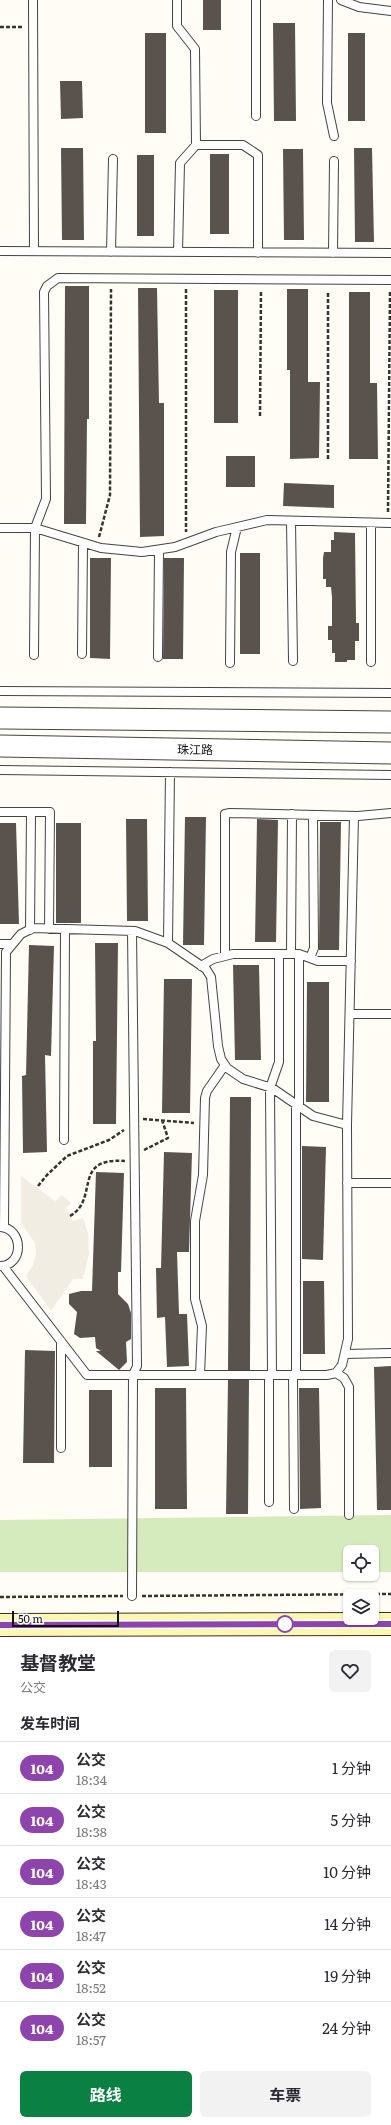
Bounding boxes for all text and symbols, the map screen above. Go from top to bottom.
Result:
street label: 珠江路 [177,740,213,758]
map controls [343,1545,379,1625]
button: locate [343,1545,379,1581]
button: layers [343,1589,379,1625]
scale bar [12,1609,119,1628]
text: 50 m [18,1610,43,1626]
unlabelled marker [276,1615,294,1633]
text: 基督教堂 [20,1648,96,1676]
button: heart [329,1650,371,1692]
text: 公交 [20,1677,46,1696]
text: 发车时间 [20,1711,80,1734]
text: 公交 [76,1747,106,1770]
text: 1 分钟 [332,1756,371,1779]
text: 104 [31,1758,53,1778]
text: 18:34 [76,1770,107,1789]
text: 公交 [76,1799,106,1822]
text: 5 分钟 [330,1808,371,1831]
text: 104 [31,1810,53,1830]
text: 18:38 [76,1822,107,1841]
text: 公交 [76,1851,106,1874]
text: 10 分钟 [323,1860,371,1883]
text: 104 [31,1862,53,1882]
text: 18:43 [76,1874,107,1893]
text: 公交 [76,1903,106,1926]
text: 14 分钟 [324,1912,371,1935]
text: 104 [31,1914,53,1934]
text: 18:47 [76,1926,106,1945]
text: 公交 [76,1955,106,1978]
text: 19 分钟 [324,1964,371,1987]
text: 104 [31,1966,53,1986]
text: 18:52 [76,1978,106,1997]
text: 公交 [76,2007,106,2030]
text: 24 分钟 [322,2016,371,2039]
text: 104 [31,2018,53,2038]
text: 18:57 [76,2030,106,2049]
button: 路线 [20,2071,192,2117]
button: 车票 [200,2071,371,2117]

